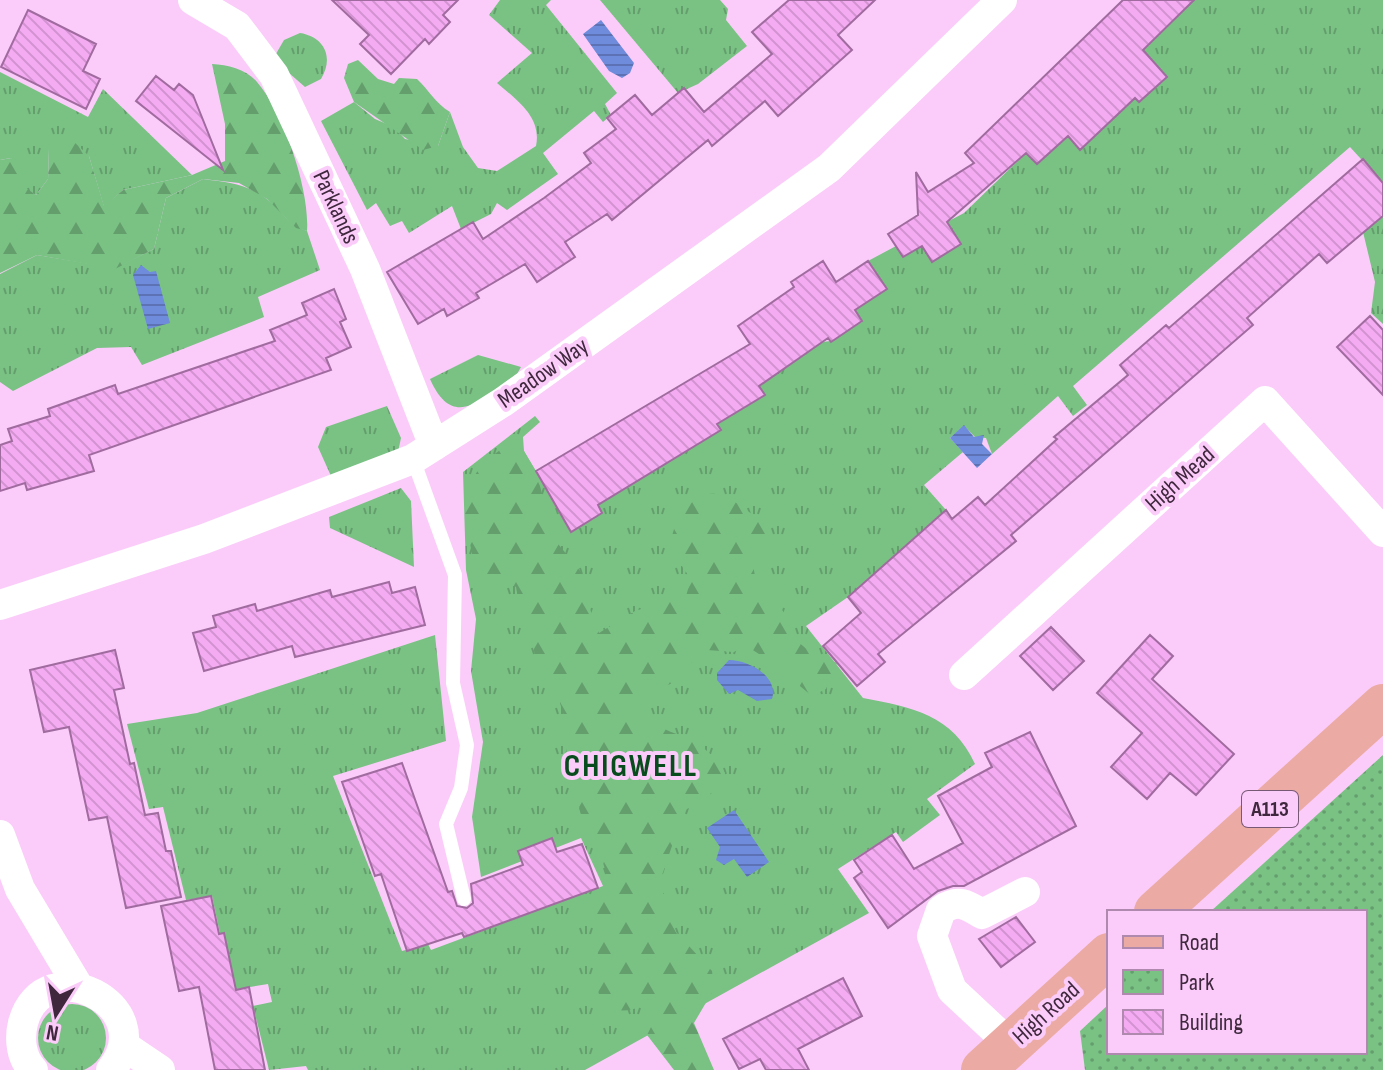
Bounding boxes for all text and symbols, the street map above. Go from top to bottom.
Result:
street label: Parklands [306,166,366,248]
street label: Meadow Way [492,331,594,415]
street label: High Mead [1139,440,1221,518]
district label: CHIGWELL [564,747,698,786]
road number: A113 [1242,791,1298,827]
legend [1107,910,1367,1054]
text: Road [1179,928,1219,957]
text: Park [1179,968,1214,997]
north arrow [16,974,96,1054]
street label: High Road [1006,975,1086,1051]
text: Building [1179,1008,1243,1037]
text: N [44,1018,61,1047]

